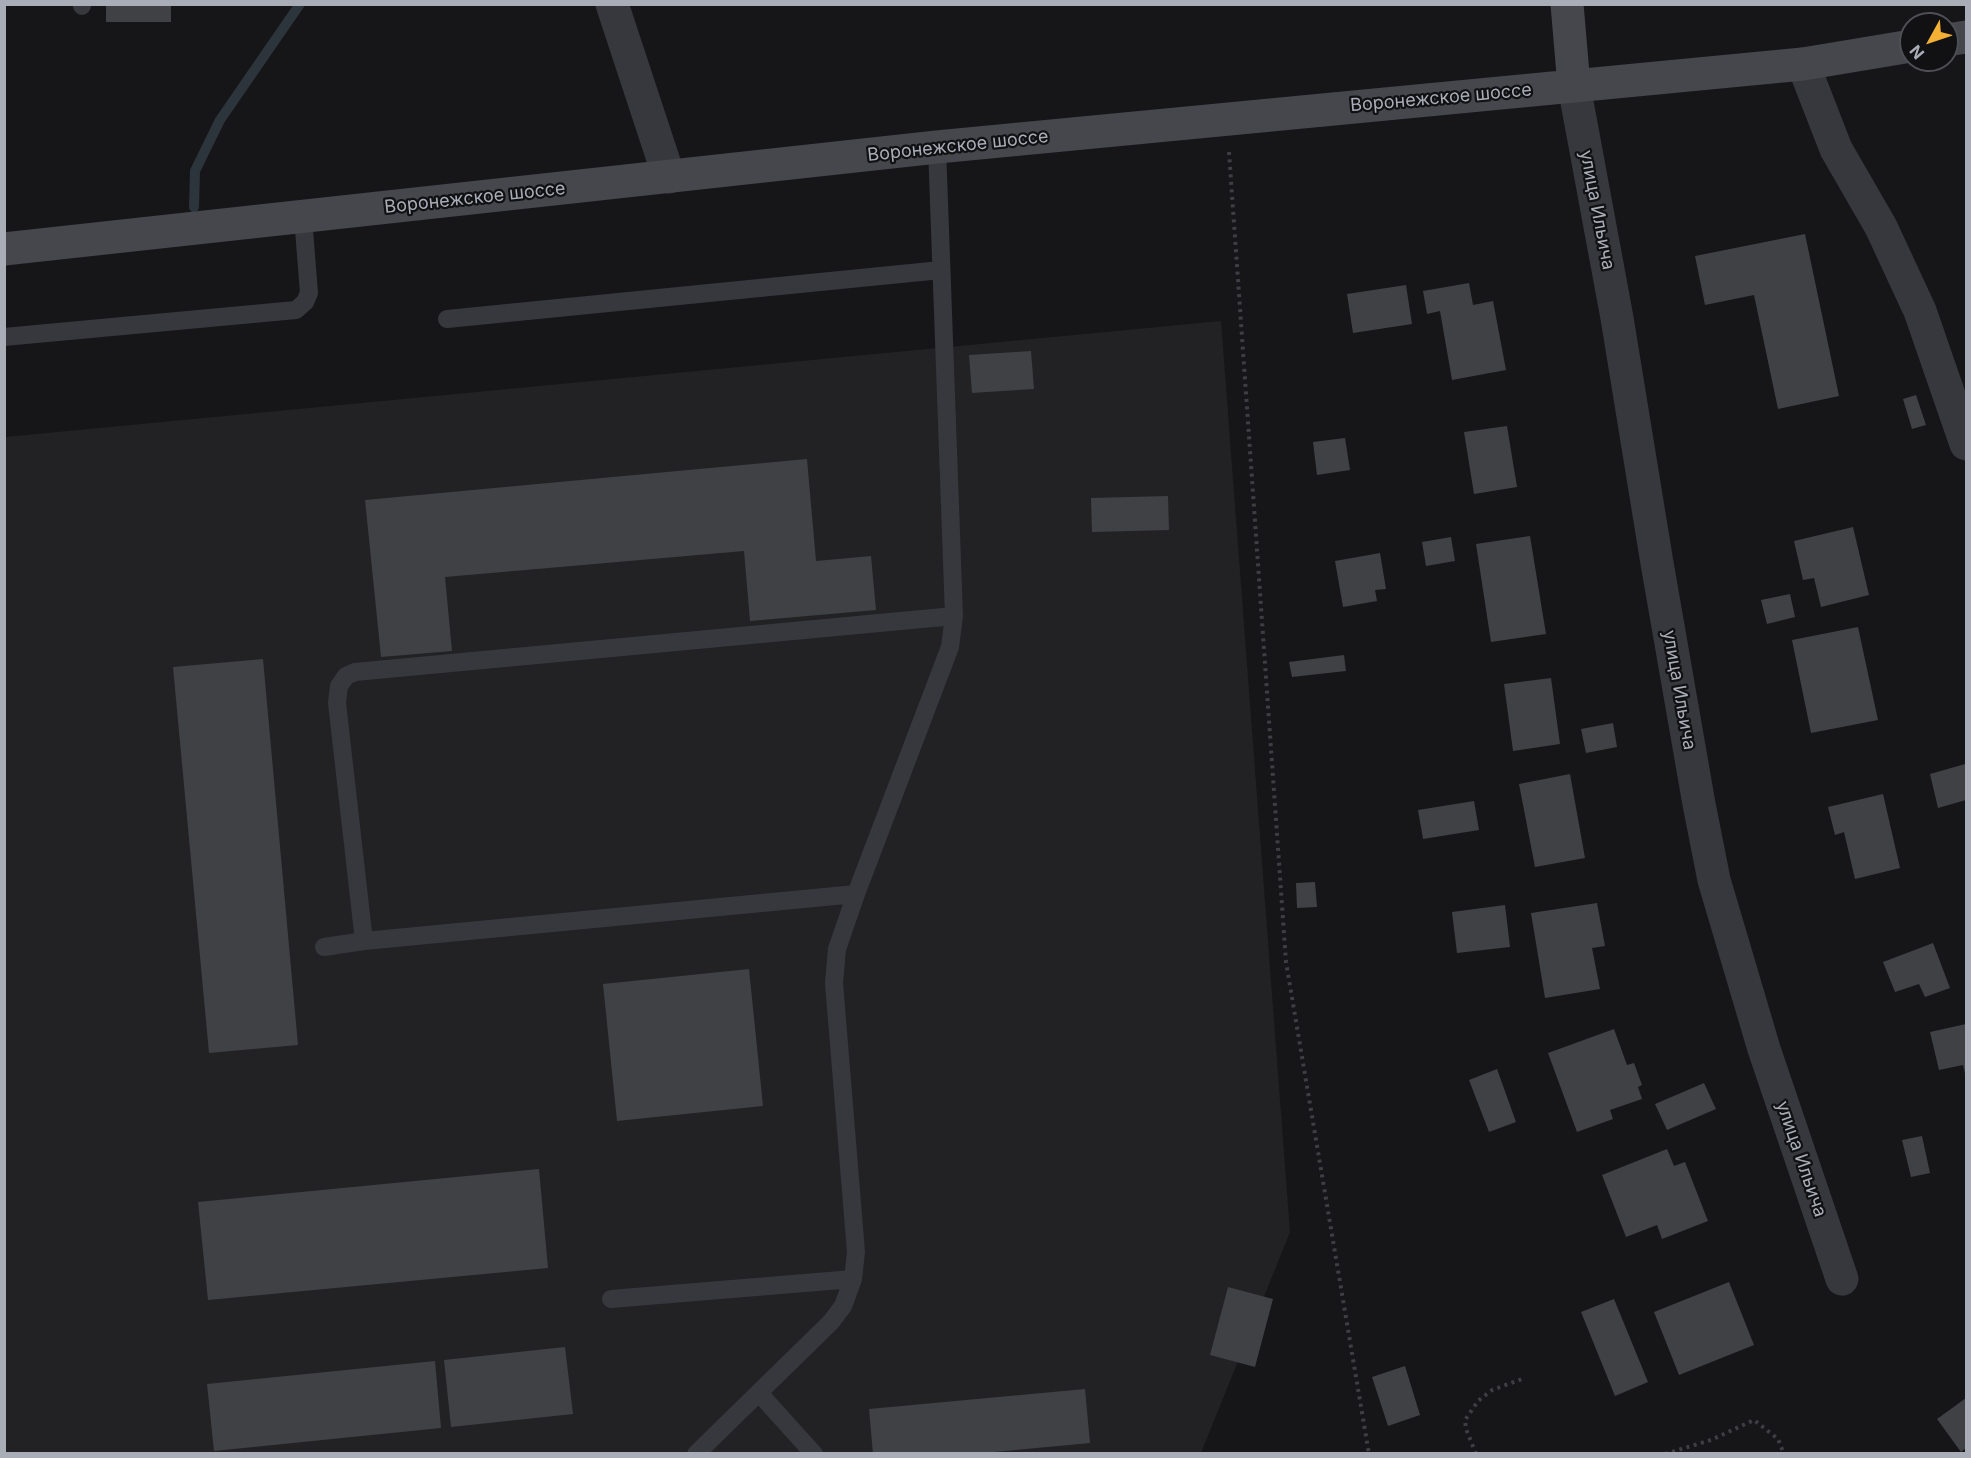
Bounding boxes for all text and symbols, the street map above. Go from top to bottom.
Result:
north arrow [1899,12,1959,72]
text: N [1905,41,1928,63]
street label: Воронежское шоссе [1349,79,1533,117]
street label: Воронежское шоссе [866,126,1050,166]
street label: улица Ильича [1575,148,1619,272]
street label: Воронежское шоссе [383,178,567,218]
street label: улица Ильича [1658,628,1700,752]
street label: улица Ильича [1771,1098,1831,1220]

